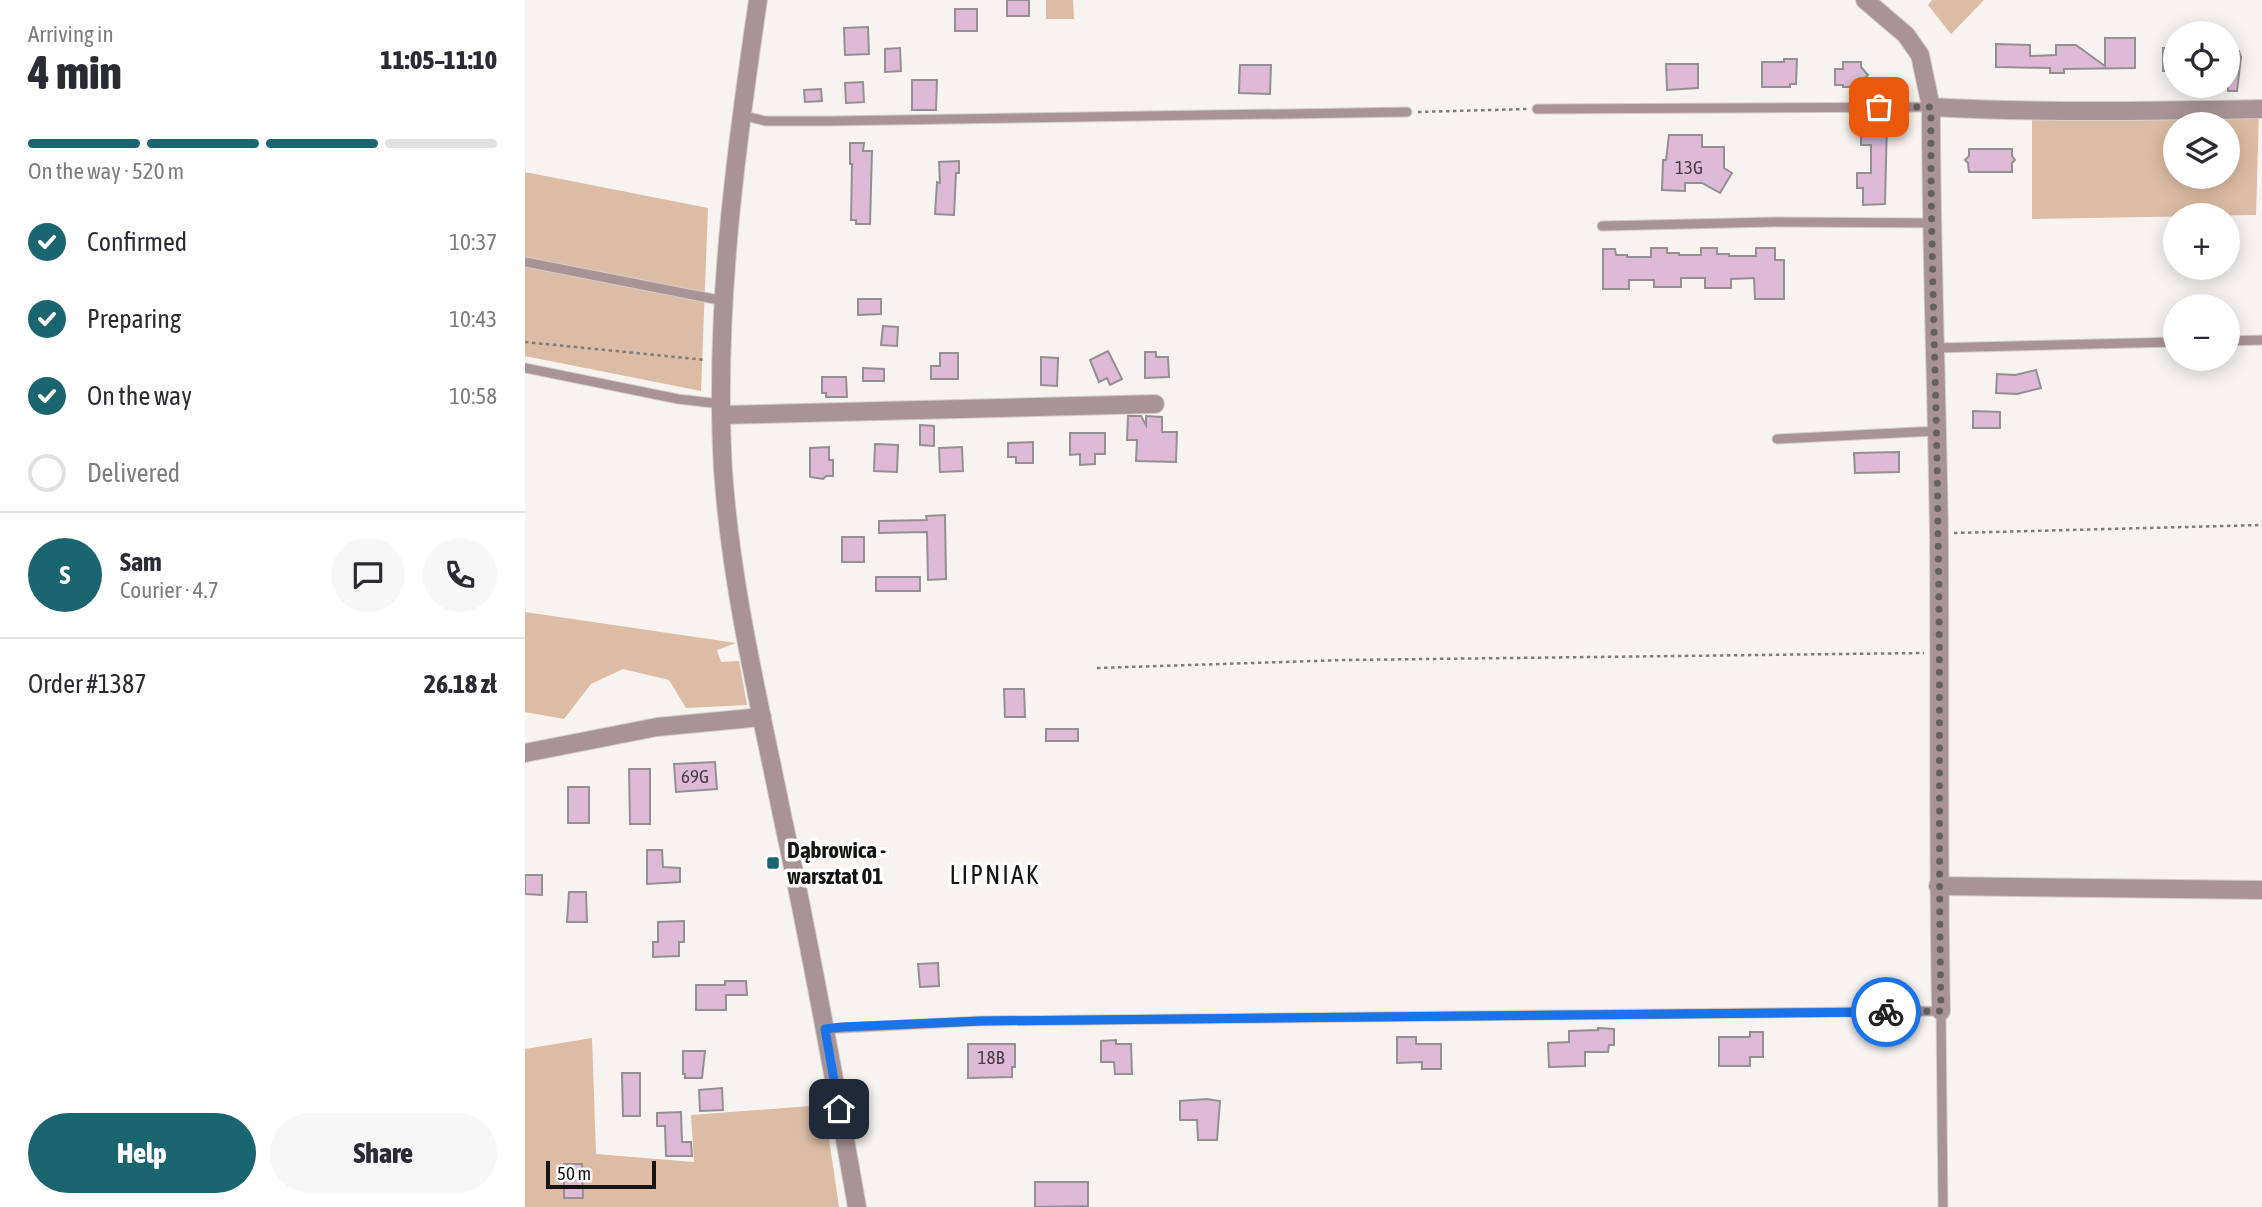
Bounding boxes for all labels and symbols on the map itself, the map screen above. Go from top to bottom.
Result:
pin [1849,77,1909,137]
house number: 13G [1675,156,1703,178]
house number: 69G [681,765,709,787]
place label: Dąbrowica - warsztat 01 [787,837,886,889]
marker: Dąbrowica - warsztat 01 [765,855,781,871]
district label: LIPNIAK [950,860,1040,890]
courier [1851,977,1921,1047]
house number: 18B [978,1046,1004,1068]
pin [809,1079,869,1139]
scale bar [546,1158,656,1190]

